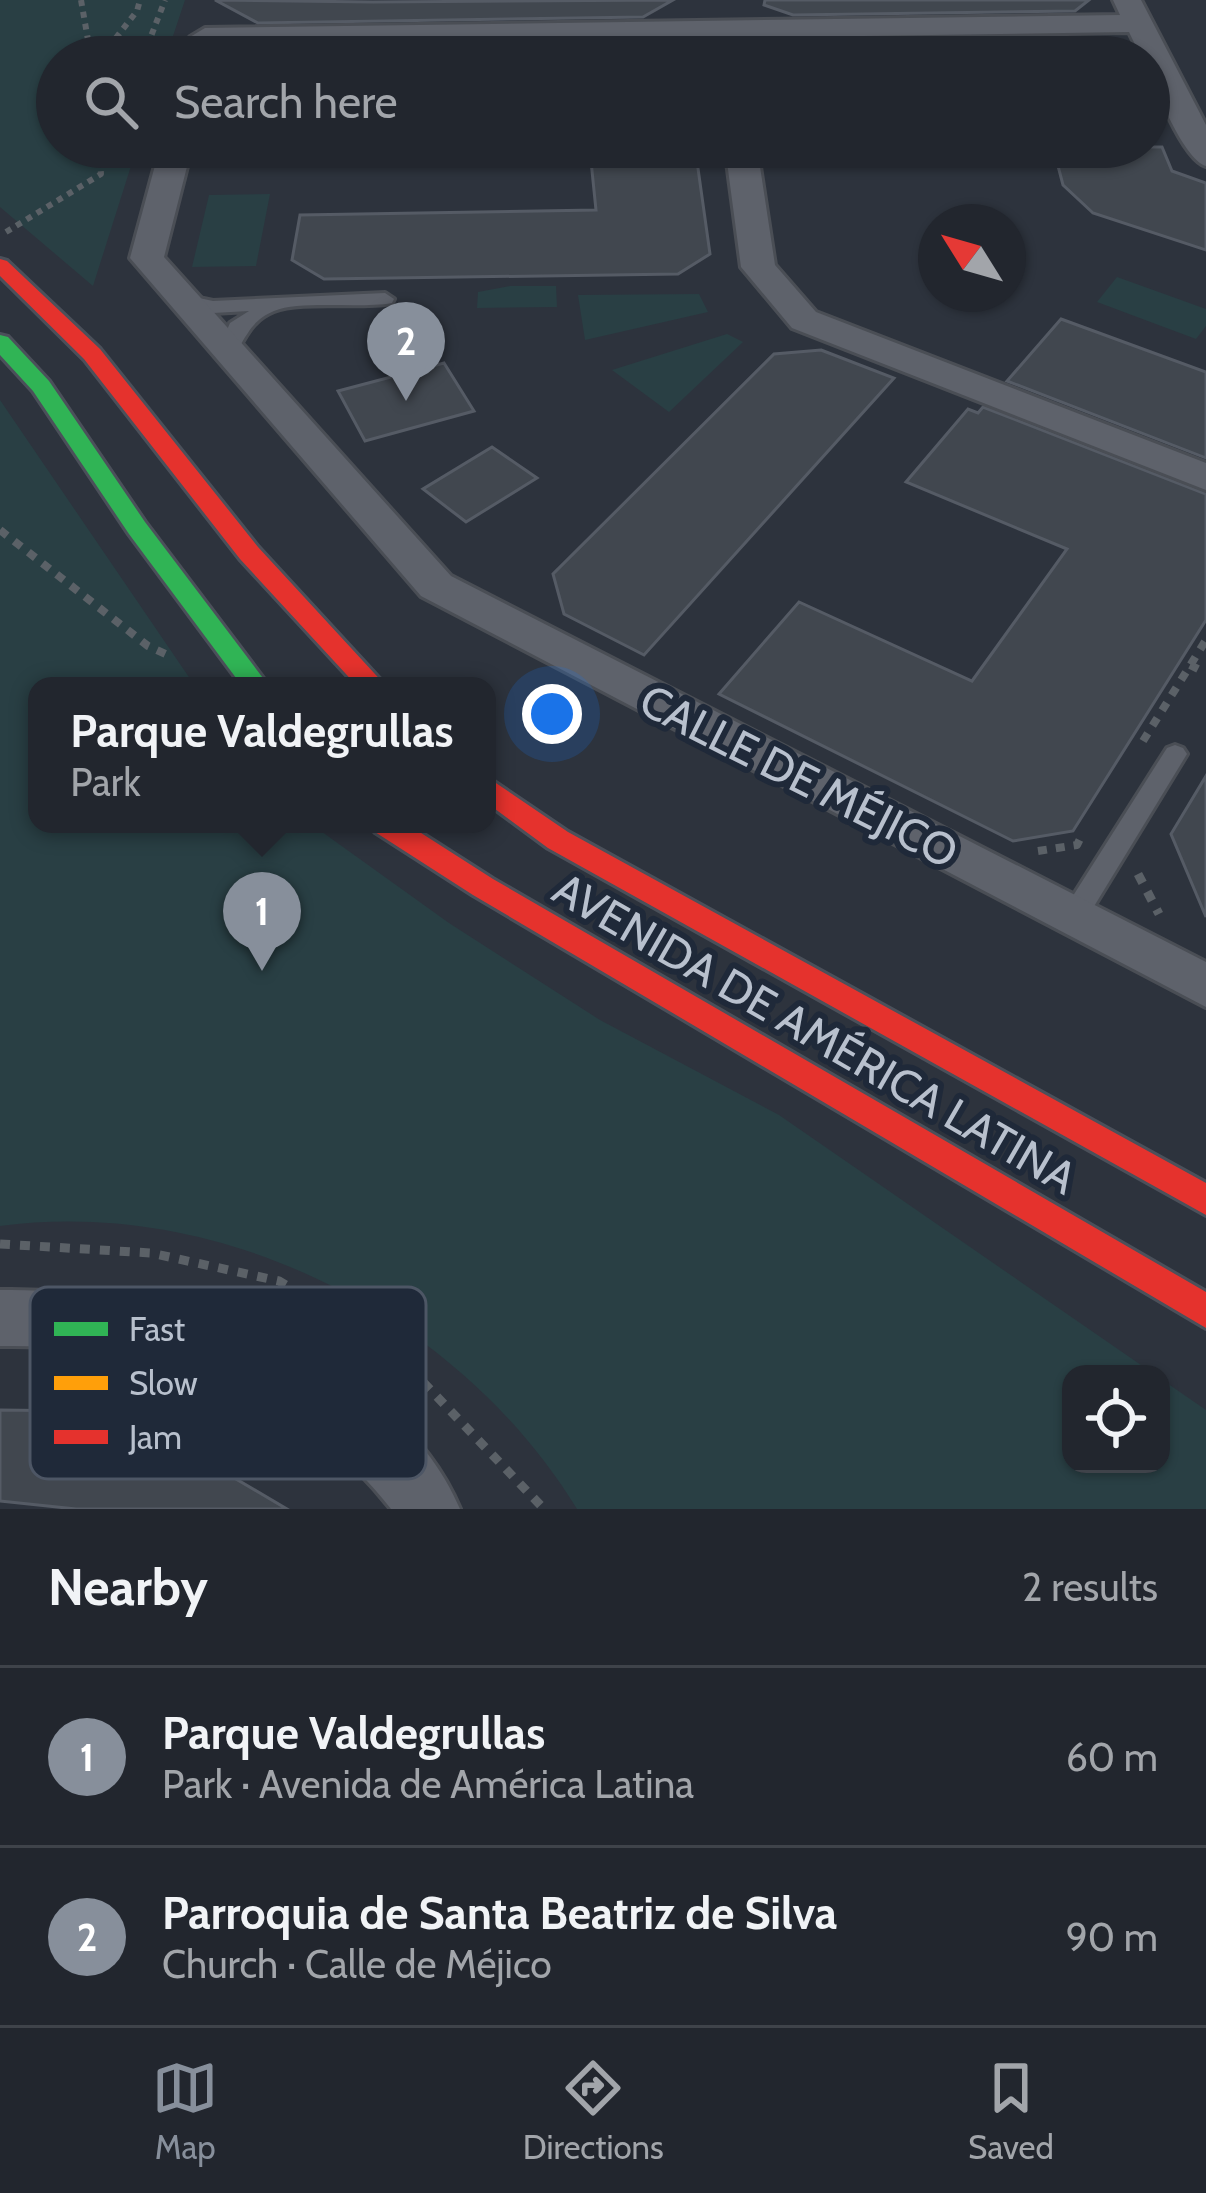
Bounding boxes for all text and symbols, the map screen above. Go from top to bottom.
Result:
search box [36,36,1170,168]
icon: search [78,69,144,135]
text: Search here [174,75,398,129]
north arrow [918,204,1026,312]
pin: 2 [367,302,445,401]
street label: CALLE DE MÉJICO [631,673,967,879]
popup [28,677,496,833]
your location [522,684,582,744]
text: Parque Valdegrullas [70,704,454,758]
text: Park [70,758,141,806]
street label: AVENIDA DE AMÉRICA LATINA [544,861,1086,1205]
pin: 1 [223,872,301,971]
legend [30,1287,426,1479]
text: Fast [129,1309,185,1349]
text: Slow [129,1363,198,1403]
map controls [1062,1365,1170,1473]
button: locate [1062,1365,1170,1473]
text: Jam [128,1417,182,1457]
text: Nearby [48,1556,208,1618]
text: 2 results [1022,1563,1158,1611]
text: Parque Valdegrullas [162,1706,545,1760]
text: 1 [80,1733,94,1781]
text: 60 m [1066,1733,1158,1781]
text: Park · Avenida de América Latina [162,1760,694,1808]
text: Parroquia de Santa Beatriz de Silva [162,1886,837,1940]
text: 2 [77,1913,97,1961]
text: 90 m [1066,1913,1158,1961]
text: Church · Calle de Méjico [162,1940,552,1988]
tab: Map [152,2055,218,2167]
tab: Directions [523,2055,664,2167]
tab: Saved [968,2055,1054,2167]

